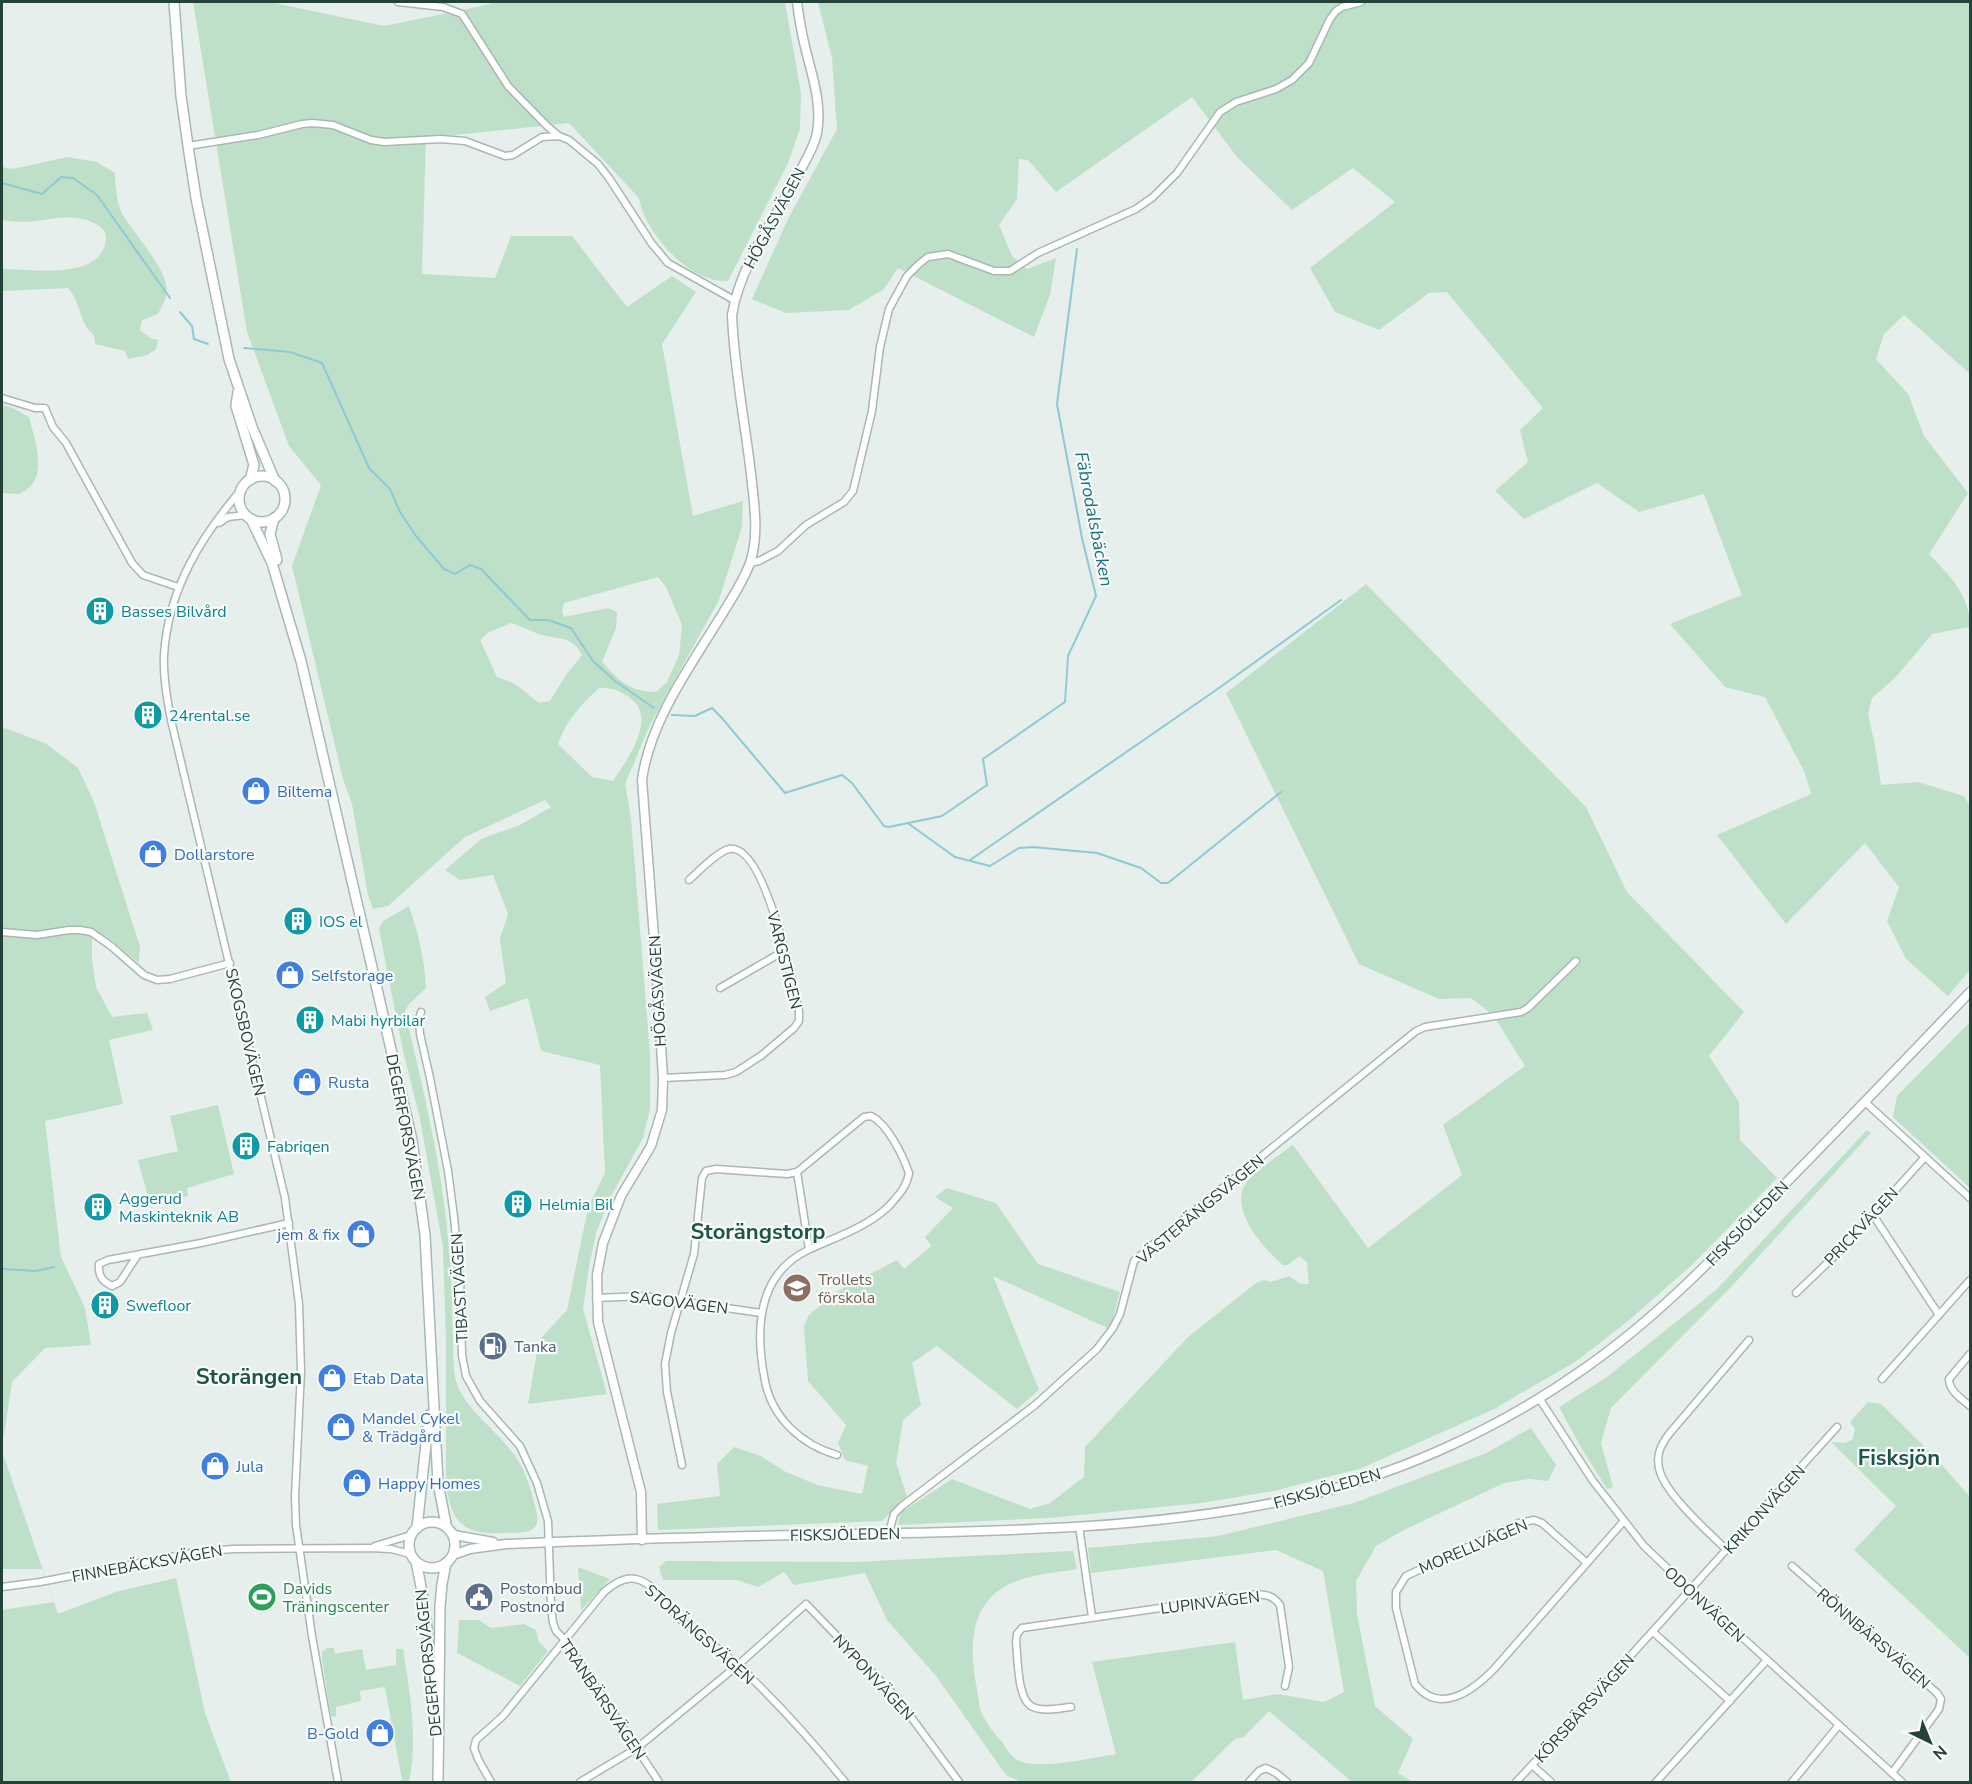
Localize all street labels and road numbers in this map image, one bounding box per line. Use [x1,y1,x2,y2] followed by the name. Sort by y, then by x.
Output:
[739,164,811,273] street label: HÖGÅSVÄGEN
[761,908,807,1012] street label: VARGSTIGEN
[644,935,672,1047] street label: HÖGÅSVÄGEN
[220,966,270,1098] street label: SKOGSBOVÄGEN
[380,1052,430,1202] street label: DEGERFORSVÄGEN
[1132,1150,1269,1270] street label: VÄSTERÄNGSVÄGEN
[1701,1176,1794,1271] street label: FISKSJÖLEDEN
[1820,1183,1904,1271] street label: PRICKVÄGEN
[446,1233,474,1343] street label: TIBASTVÄGEN
[628,1286,730,1320] street label: SAGOVÄGEN
[1719,1460,1811,1559] street label: KRIKONVÄGEN
[1271,1463,1383,1515] street label: FISKSJÖLEDEN
[1416,1514,1531,1580] street label: MORELLVÄGEN
[790,1523,900,1547] street label: FISKSJÖLEDEN
[70,1540,224,1588] street label: FINNEBÄCKSVÄGEN
[1659,1562,1749,1648] street label: ODONVÄGEN
[640,1580,759,1690] street label: STORÄNGSVÄGEN
[1812,1583,1935,1694] street label: RÖNNBÄRSVÄGEN
[1159,1586,1261,1620] street label: LUPINVÄGEN
[410,1588,448,1738] street label: DEGERFORSVÄGEN
[828,1630,919,1725] street label: NYPONVÄGEN
[554,1635,651,1764] street label: TRANBÄRSVÄGEN
[1530,1649,1640,1768] street label: KÖRSBÄRSVÄGEN

